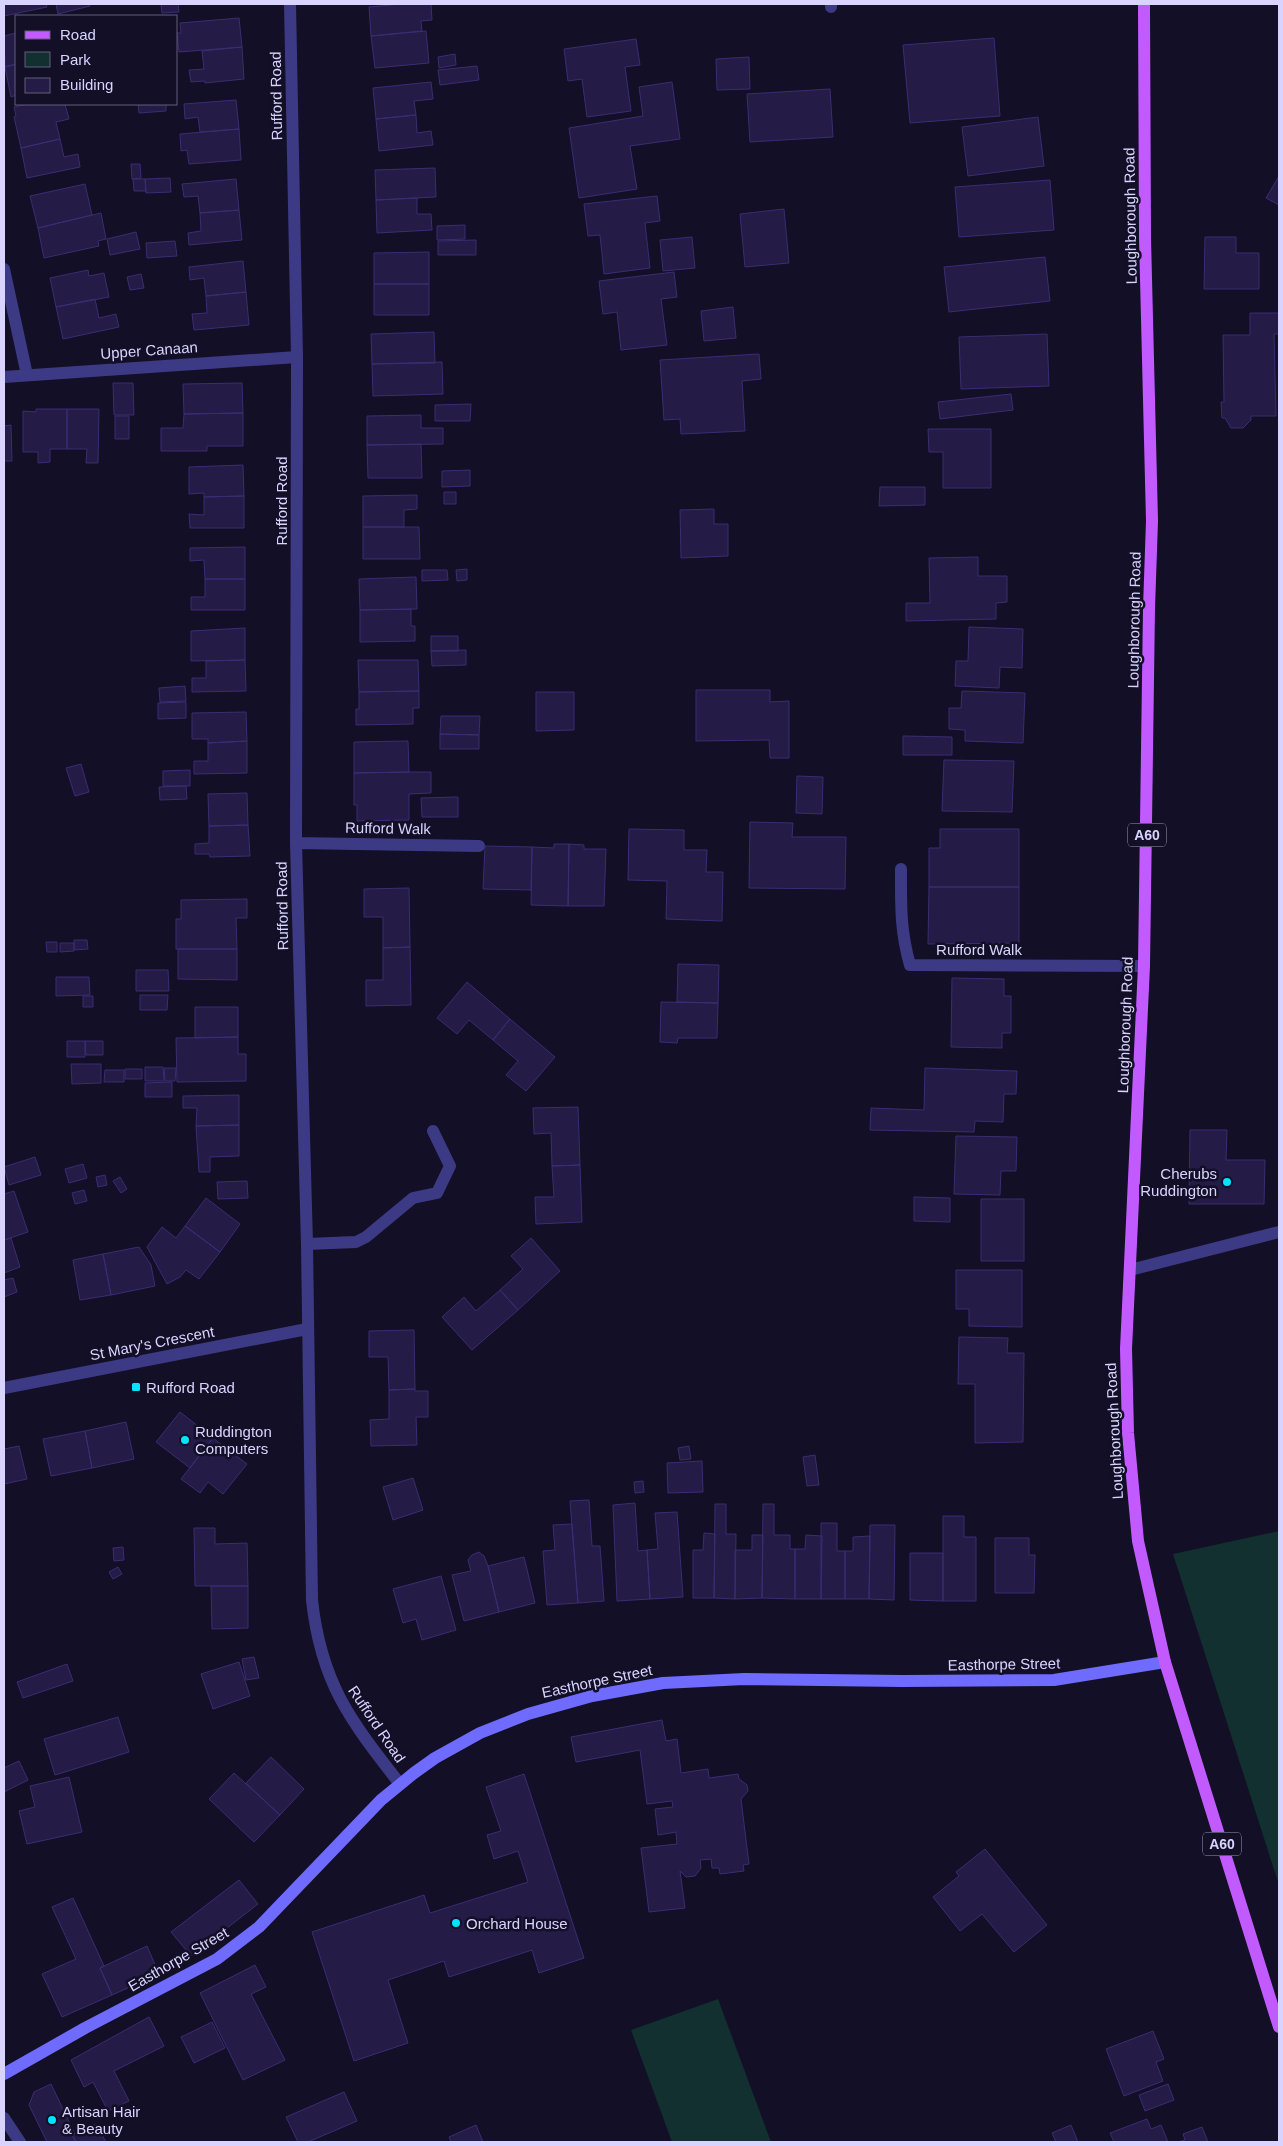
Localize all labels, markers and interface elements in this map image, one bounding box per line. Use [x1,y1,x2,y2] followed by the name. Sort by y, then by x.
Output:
[15,15,178,105] legend
[60,26,96,43] text: Road
[60,51,91,68] text: Park
[267,51,285,141] street label: Rufford Road
[60,76,113,93] text: Building
[1120,147,1140,285] street label: Loughborough Road
[100,338,198,362] street label: Upper Canaan
[273,457,290,545] street label: Rufford Road
[1124,551,1144,689] street label: Loughborough Road
[345,819,432,837] street label: Rufford Walk
[1128,824,1166,846] road number: A60
[273,861,291,951] street label: Rufford Road
[936,941,1022,958] street label: Rufford Walk
[1114,956,1136,1094] street label: Loughborough Road
[1140,1165,1217,1199] place label: Cherubs Ruddington
[1221,1176,1233,1188] marker: Cherubs Ruddington
[88,1322,216,1363] street label: St Mary's Crescent
[1102,1362,1126,1500] street label: Loughborough Road
[146,1379,235,1396] place label: Rufford Road
[130,1381,142,1393] marker: Rufford Road
[195,1423,272,1457] place label: Ruddington Computers
[179,1434,191,1446] marker: Ruddington Computers
[948,1655,1061,1673] street label: Easthorpe Street
[540,1661,655,1701] street label: Easthorpe Street
[345,1682,409,1766] street label: Rufford Road
[1203,1832,1241,1856] road number: A60
[466,1915,568,1932] place label: Orchard House
[450,1917,462,1929] marker: Orchard House
[125,1923,232,1995] street label: Easthorpe Street
[62,2103,140,2137] place label: Artisan Hair & Beauty
[46,2114,58,2126] marker: Artisan Hair & Beauty

